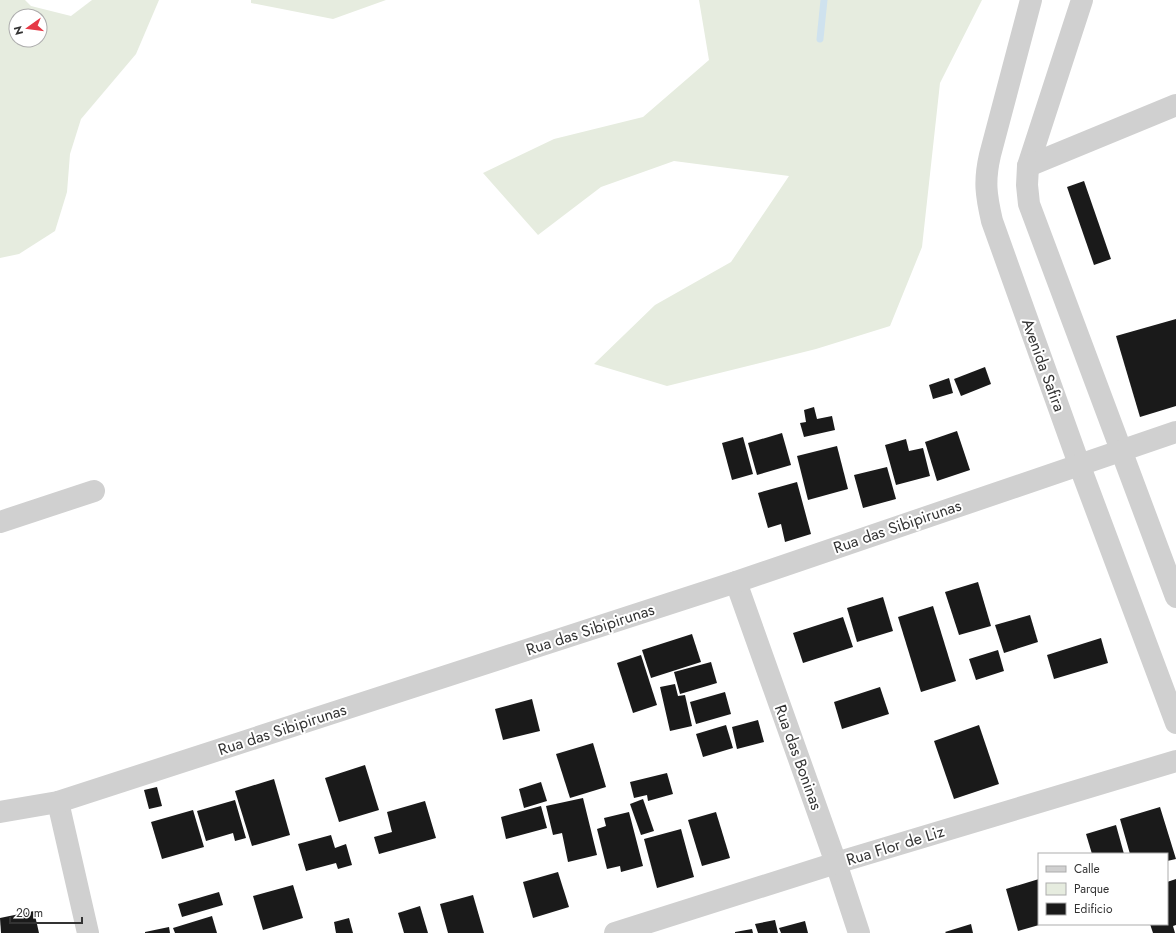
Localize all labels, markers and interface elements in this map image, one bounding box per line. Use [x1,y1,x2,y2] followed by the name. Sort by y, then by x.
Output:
[8,8,48,48] north arrow
[9,24,27,37] text: N
[1016,315,1071,415] street label: Avenida Safira
[830,494,964,559] street label: Rua das Sibipirunas
[523,598,657,661] street label: Rua das Sibipirunas
[215,698,349,761] street label: Rua das Sibipirunas
[769,701,828,813] street label: Rua das Boninas
[843,819,948,871] street label: Rua Flor de Liz
[1038,853,1168,925] legend
[1074,860,1100,878] text: Calle
[1074,880,1109,898] text: Parque
[10,899,82,925] scale bar
[1074,900,1113,918] text: Edificio
[16,904,43,922] text: 20 m

